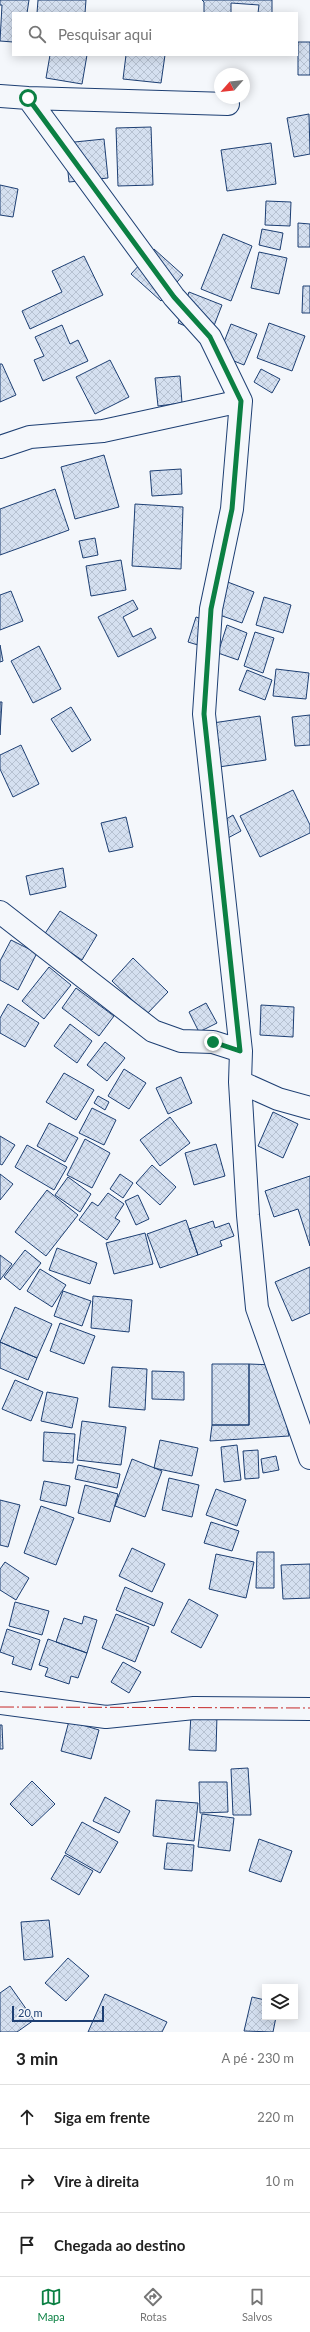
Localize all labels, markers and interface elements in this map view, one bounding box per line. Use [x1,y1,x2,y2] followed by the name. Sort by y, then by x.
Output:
[12,12,298,56] search box
[26,23,48,45] icon: search
[58,25,152,43] text: Pesquisar aqui
[214,68,250,104] north arrow
[19,89,37,107] route start
[204,1033,222,1051] route end
[262,1984,298,2020] map controls
[262,1984,298,2020] button: layers
[12,2004,104,2023] scale bar
[18,2006,43,2019] text: 20 m
[16,2048,58,2069] text: 3 min
[221,2050,294,2066] text: A pé · 230 m
[16,2106,38,2128] icon: ahead
[54,2108,150,2126] text: Siga em frente
[257,2109,294,2125] text: 220 m
[16,2170,38,2192] icon: right
[54,2172,139,2190] text: Vire à direita
[265,2173,294,2189] text: 10 m
[16,2234,38,2256] icon: arrive
[54,2236,185,2254] text: Chegada ao destino
[38,2286,65,2323] tab: Mapa
[140,2286,167,2323] tab: Rotas
[242,2286,272,2323] tab: Salvos

